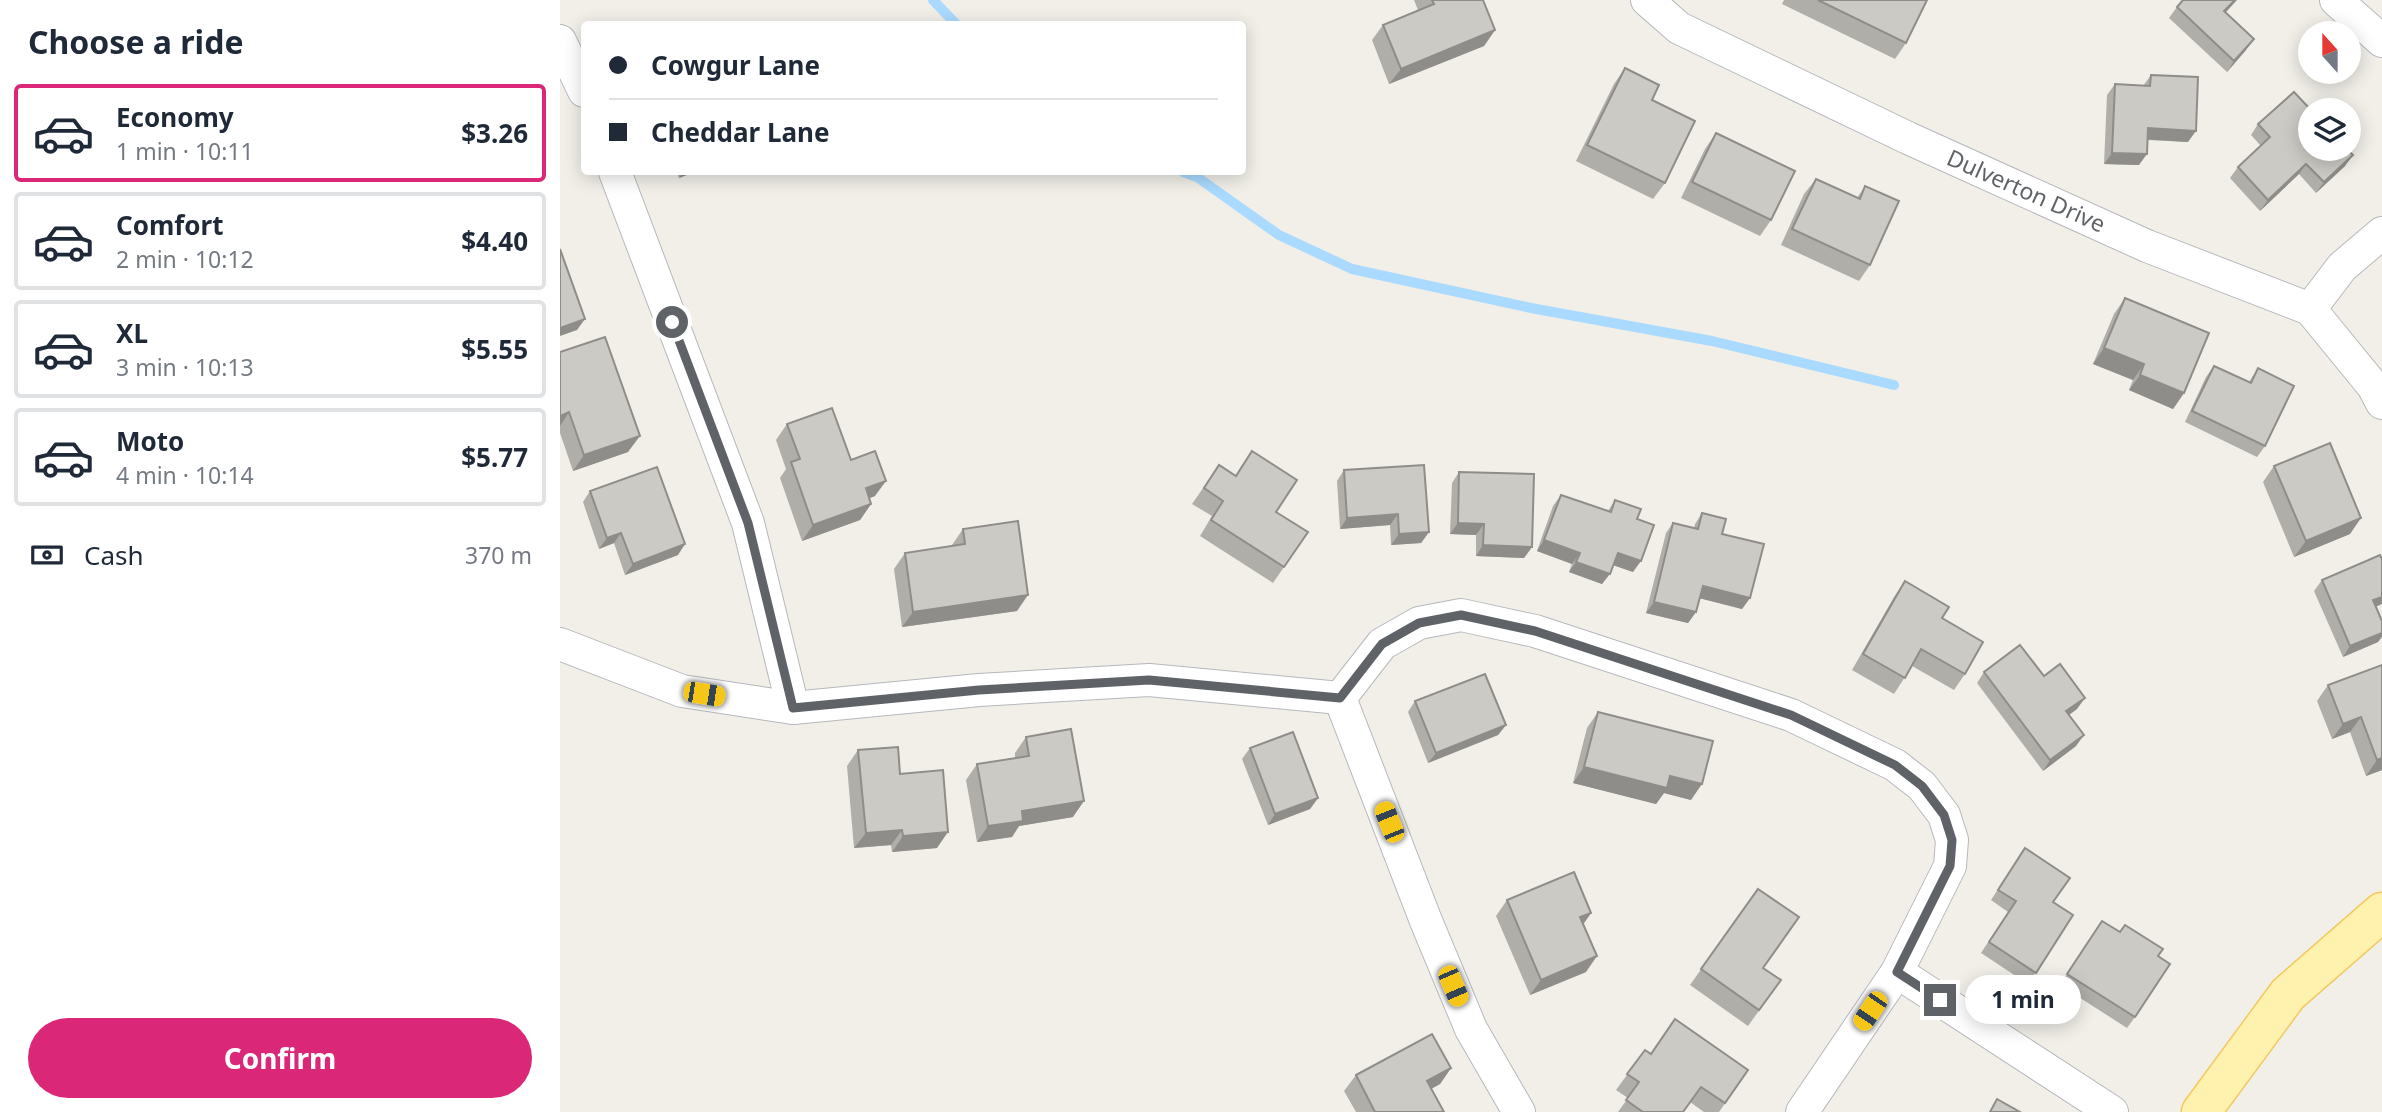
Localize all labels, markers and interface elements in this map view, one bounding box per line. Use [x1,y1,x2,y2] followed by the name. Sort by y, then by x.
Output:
[28,20,244,63] text: Choose a ride
[2298,21,2361,84] north arrow
[2298,21,2361,161] map controls
[651,47,820,83] text: Cowgur Lane
[2298,98,2361,161] button: layers
[116,99,234,135] text: Economy
[32,102,95,165] icon: car
[651,114,829,150] text: Cheddar Lane
[461,115,528,151] text: $3.26
[116,135,254,167] text: 1 min · 10:11
[1942,141,2111,239] street label: Dulverton Drive
[116,207,224,243] text: Comfort
[32,210,95,273] icon: car
[461,223,528,259] text: $4.40
[116,243,254,275] text: 2 min · 10:12
[656,306,688,338] route start
[116,315,148,351] text: XL
[32,318,95,381] icon: car
[461,331,528,367] text: $5.55
[116,351,254,383] text: 3 min · 10:13
[116,423,184,459] text: Moto
[32,426,95,489] icon: car
[461,439,528,475] text: $5.77
[116,459,254,491] text: 4 min · 10:14
[28,536,66,574] icon: cash
[84,537,144,573] text: Cash
[465,539,532,571] text: 370 m
[682,680,727,708] car
[1372,799,1407,845] car
[1436,963,1471,1009] car
[1964,976,2080,1024] callout: 1 min
[1991,983,2055,1015] text: 1 min
[1924,984,1956,1016] route end
[1850,988,1891,1034] car
[28,1018,532,1098] button: Confirm

